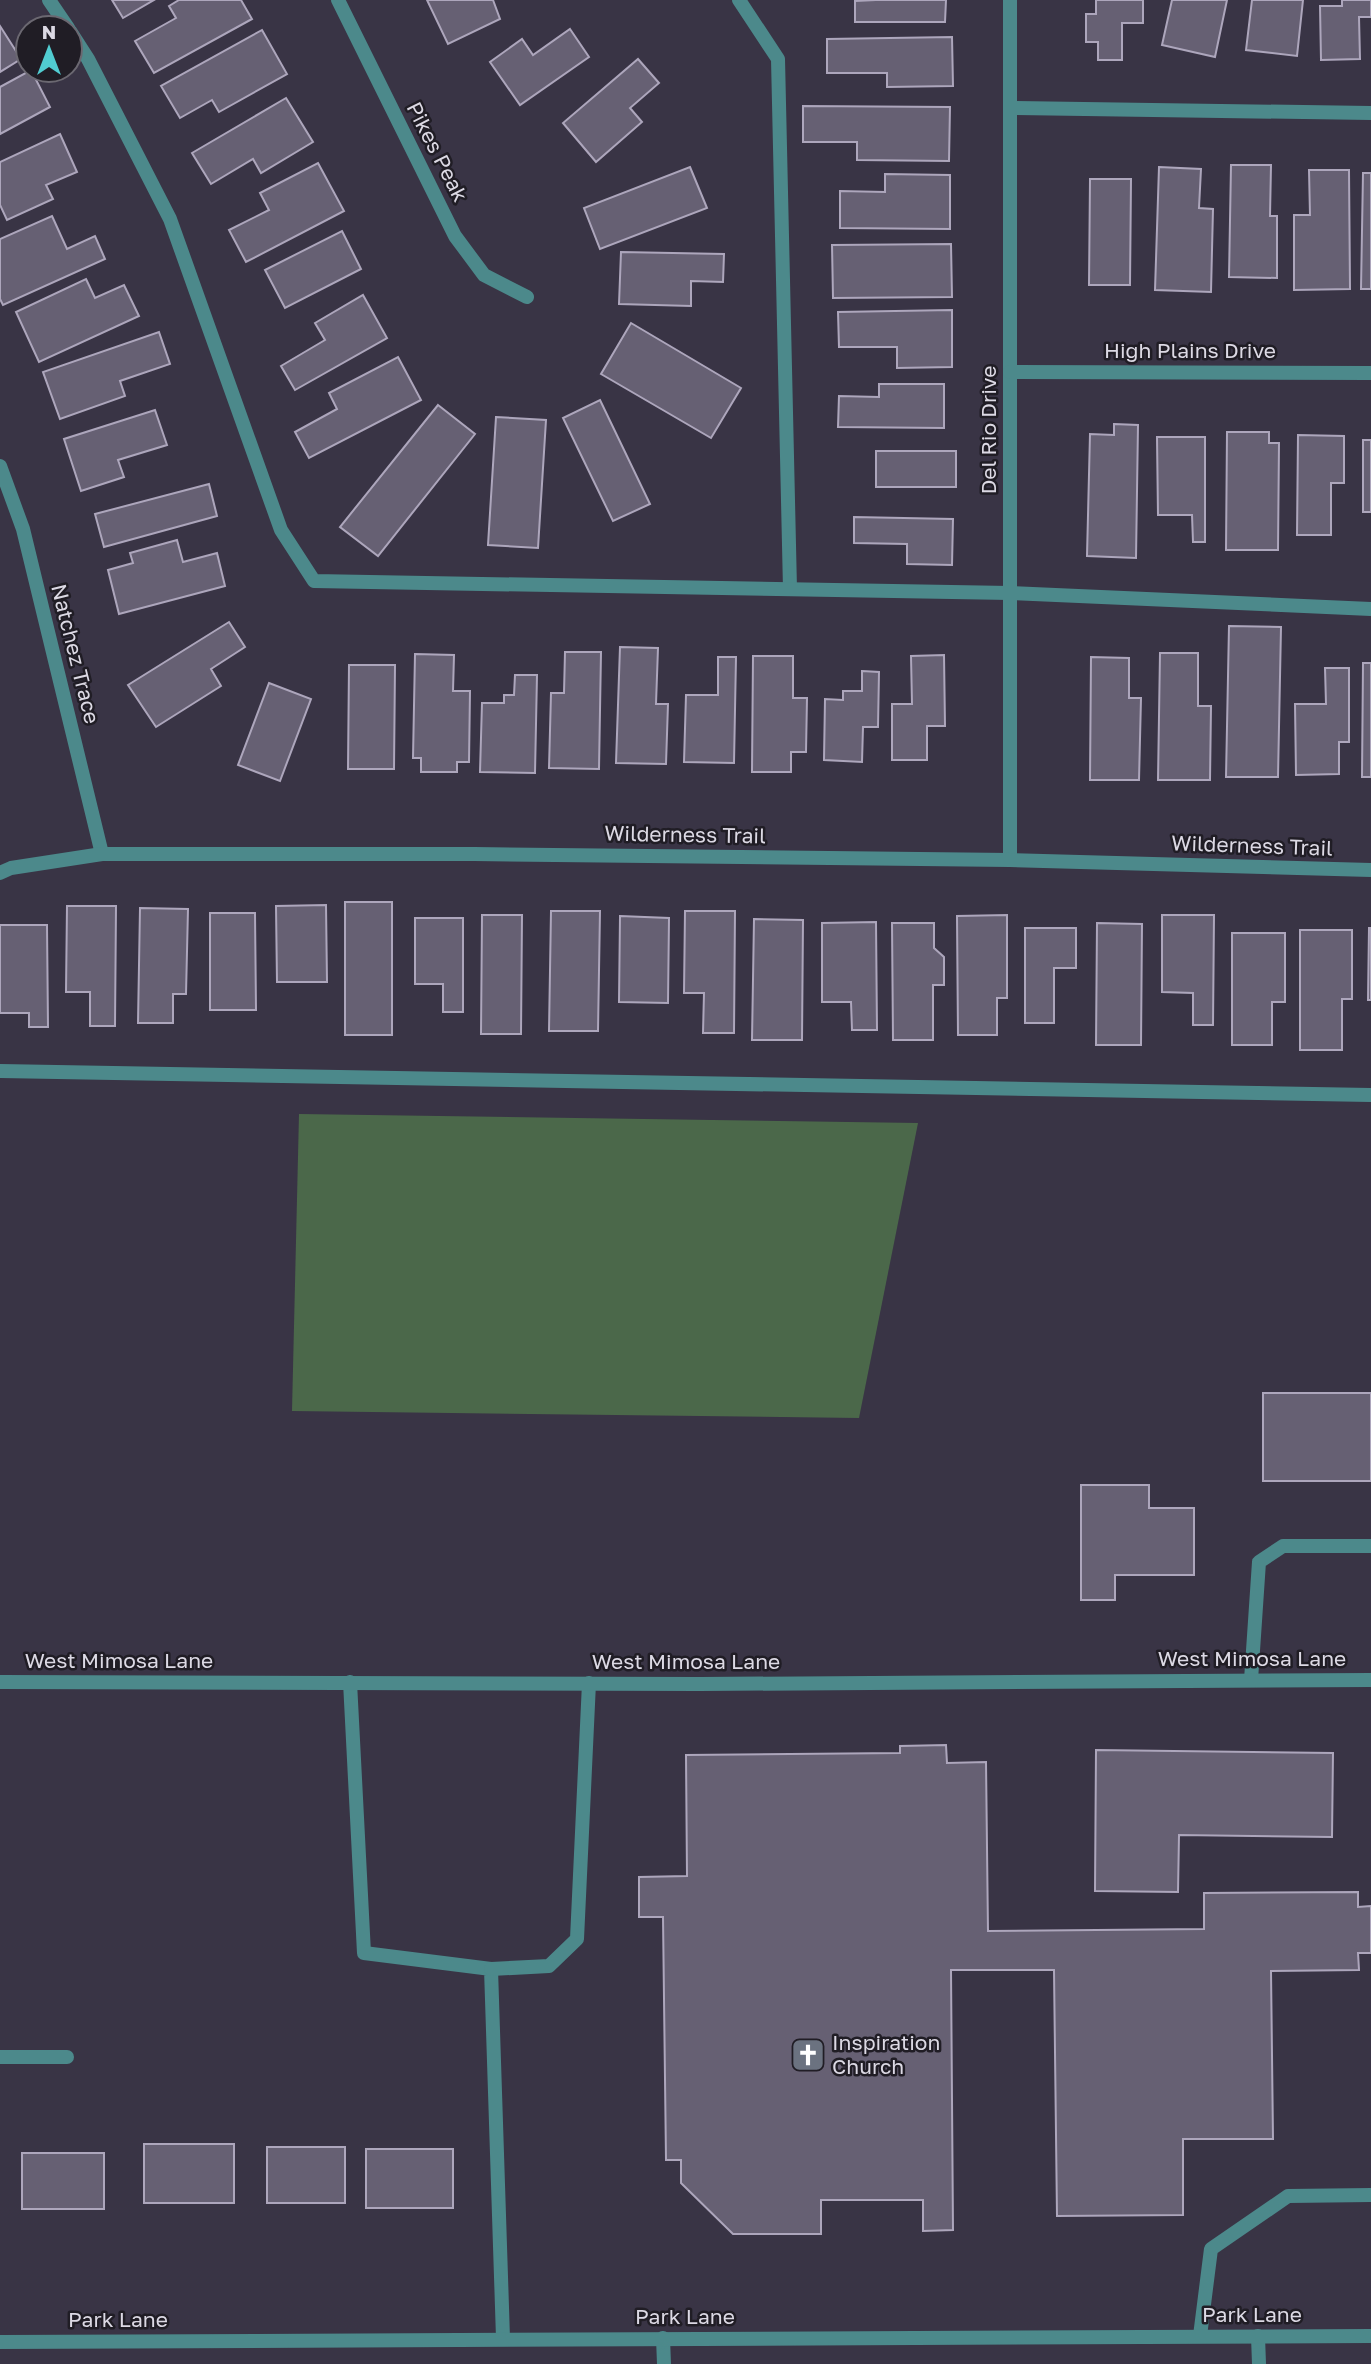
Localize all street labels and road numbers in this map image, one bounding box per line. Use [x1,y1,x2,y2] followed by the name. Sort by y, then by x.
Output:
[402,97,474,206] street label: Pikes Peak
[1104,337,1276,363] street label: High Plains Drive
[975,366,1001,494] street label: Del Rio Drive
[46,581,106,726] street label: Natchez Trace
[604,820,766,848] street label: Wilderness Trail
[1171,829,1333,861] street label: Wilderness Trail
[1158,1645,1346,1671] street label: West Mimosa Lane
[25,1647,213,1673] street label: West Mimosa Lane
[592,1648,780,1674] street label: West Mimosa Lane
[1202,2301,1302,2327] street label: Park Lane
[635,2303,735,2329] street label: Park Lane
[68,2306,168,2332] street label: Park Lane

